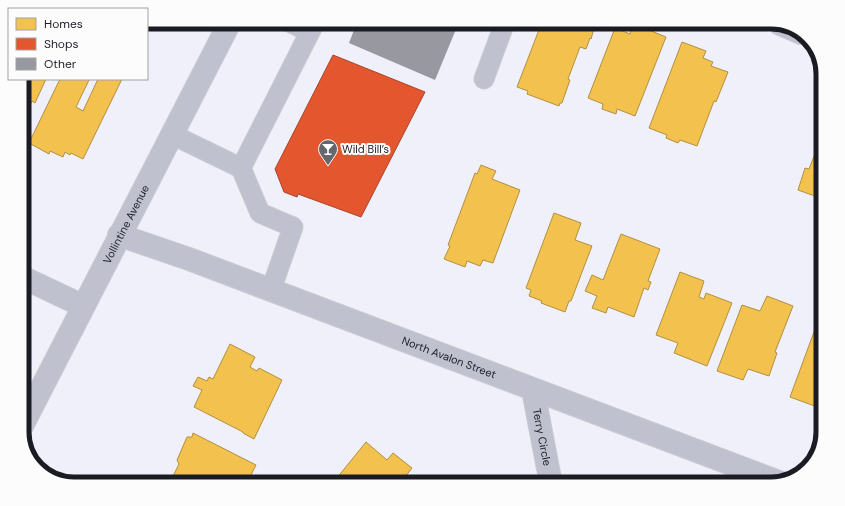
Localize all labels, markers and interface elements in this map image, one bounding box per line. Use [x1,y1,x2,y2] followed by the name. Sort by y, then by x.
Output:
[8,8,148,80] legend
[44,16,83,32] text: Homes
[44,36,79,52] text: Shops
[44,56,77,72] text: Other
[317,138,339,166] bar icon: Wild Bill’s
[342,142,389,156] place label: Wild Bill’s
[100,182,152,266] street label: Vollintine Avenue
[400,333,498,381] street label: North Avalon Street
[530,407,554,467] street label: Terry Circle

